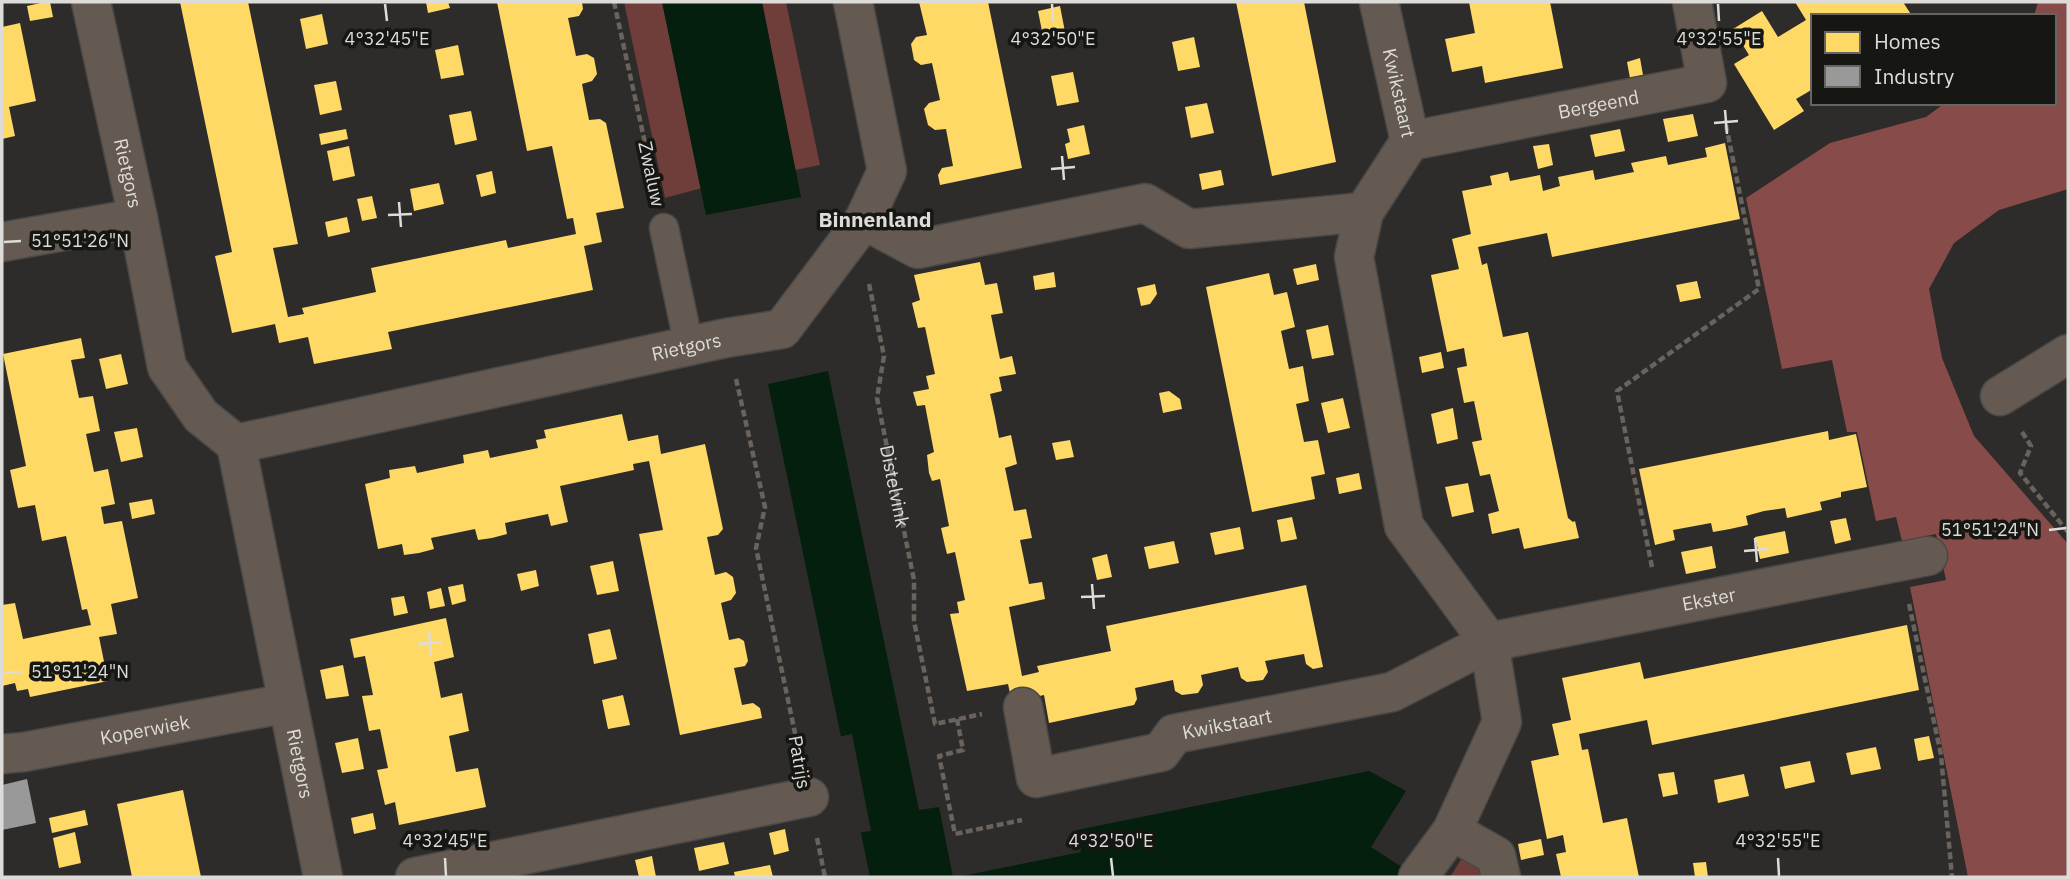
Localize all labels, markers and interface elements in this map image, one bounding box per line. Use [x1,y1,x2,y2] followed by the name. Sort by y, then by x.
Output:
[1811,14,2056,105] legend
[345,27,429,50] text: 4°32'45"E
[1011,27,1095,50] text: 4°32'50"E
[1677,27,1761,50] text: 4°32'55"E
[1874,27,1941,55] text: Homes
[1378,46,1421,140] street label: Kwikstaart
[1874,62,1955,90] text: Industry
[1556,85,1641,124] street label: Bergeend
[109,136,147,210] street label: Rietgors
[633,139,671,209] street label: Zwaluw
[819,205,931,233] district label: Binnenland
[31,229,129,252] text: 51°51'26"N
[649,327,723,366] street label: Rietgors
[875,443,915,529] street label: Distelvink
[1941,518,2039,541] text: 51°51'24"N
[1680,582,1737,616] street label: Ekster
[31,660,129,683] text: 51°51'24"N
[1180,703,1274,744] street label: Kwikstaart
[98,710,192,750] street label: Koperwiek
[281,727,319,801] street label: Rietgors
[784,733,816,791] street label: Patrijs
[403,829,487,852] text: 4°32'45"E
[1069,829,1153,852] text: 4°32'50"E
[1736,829,1820,852] text: 4°32'55"E

